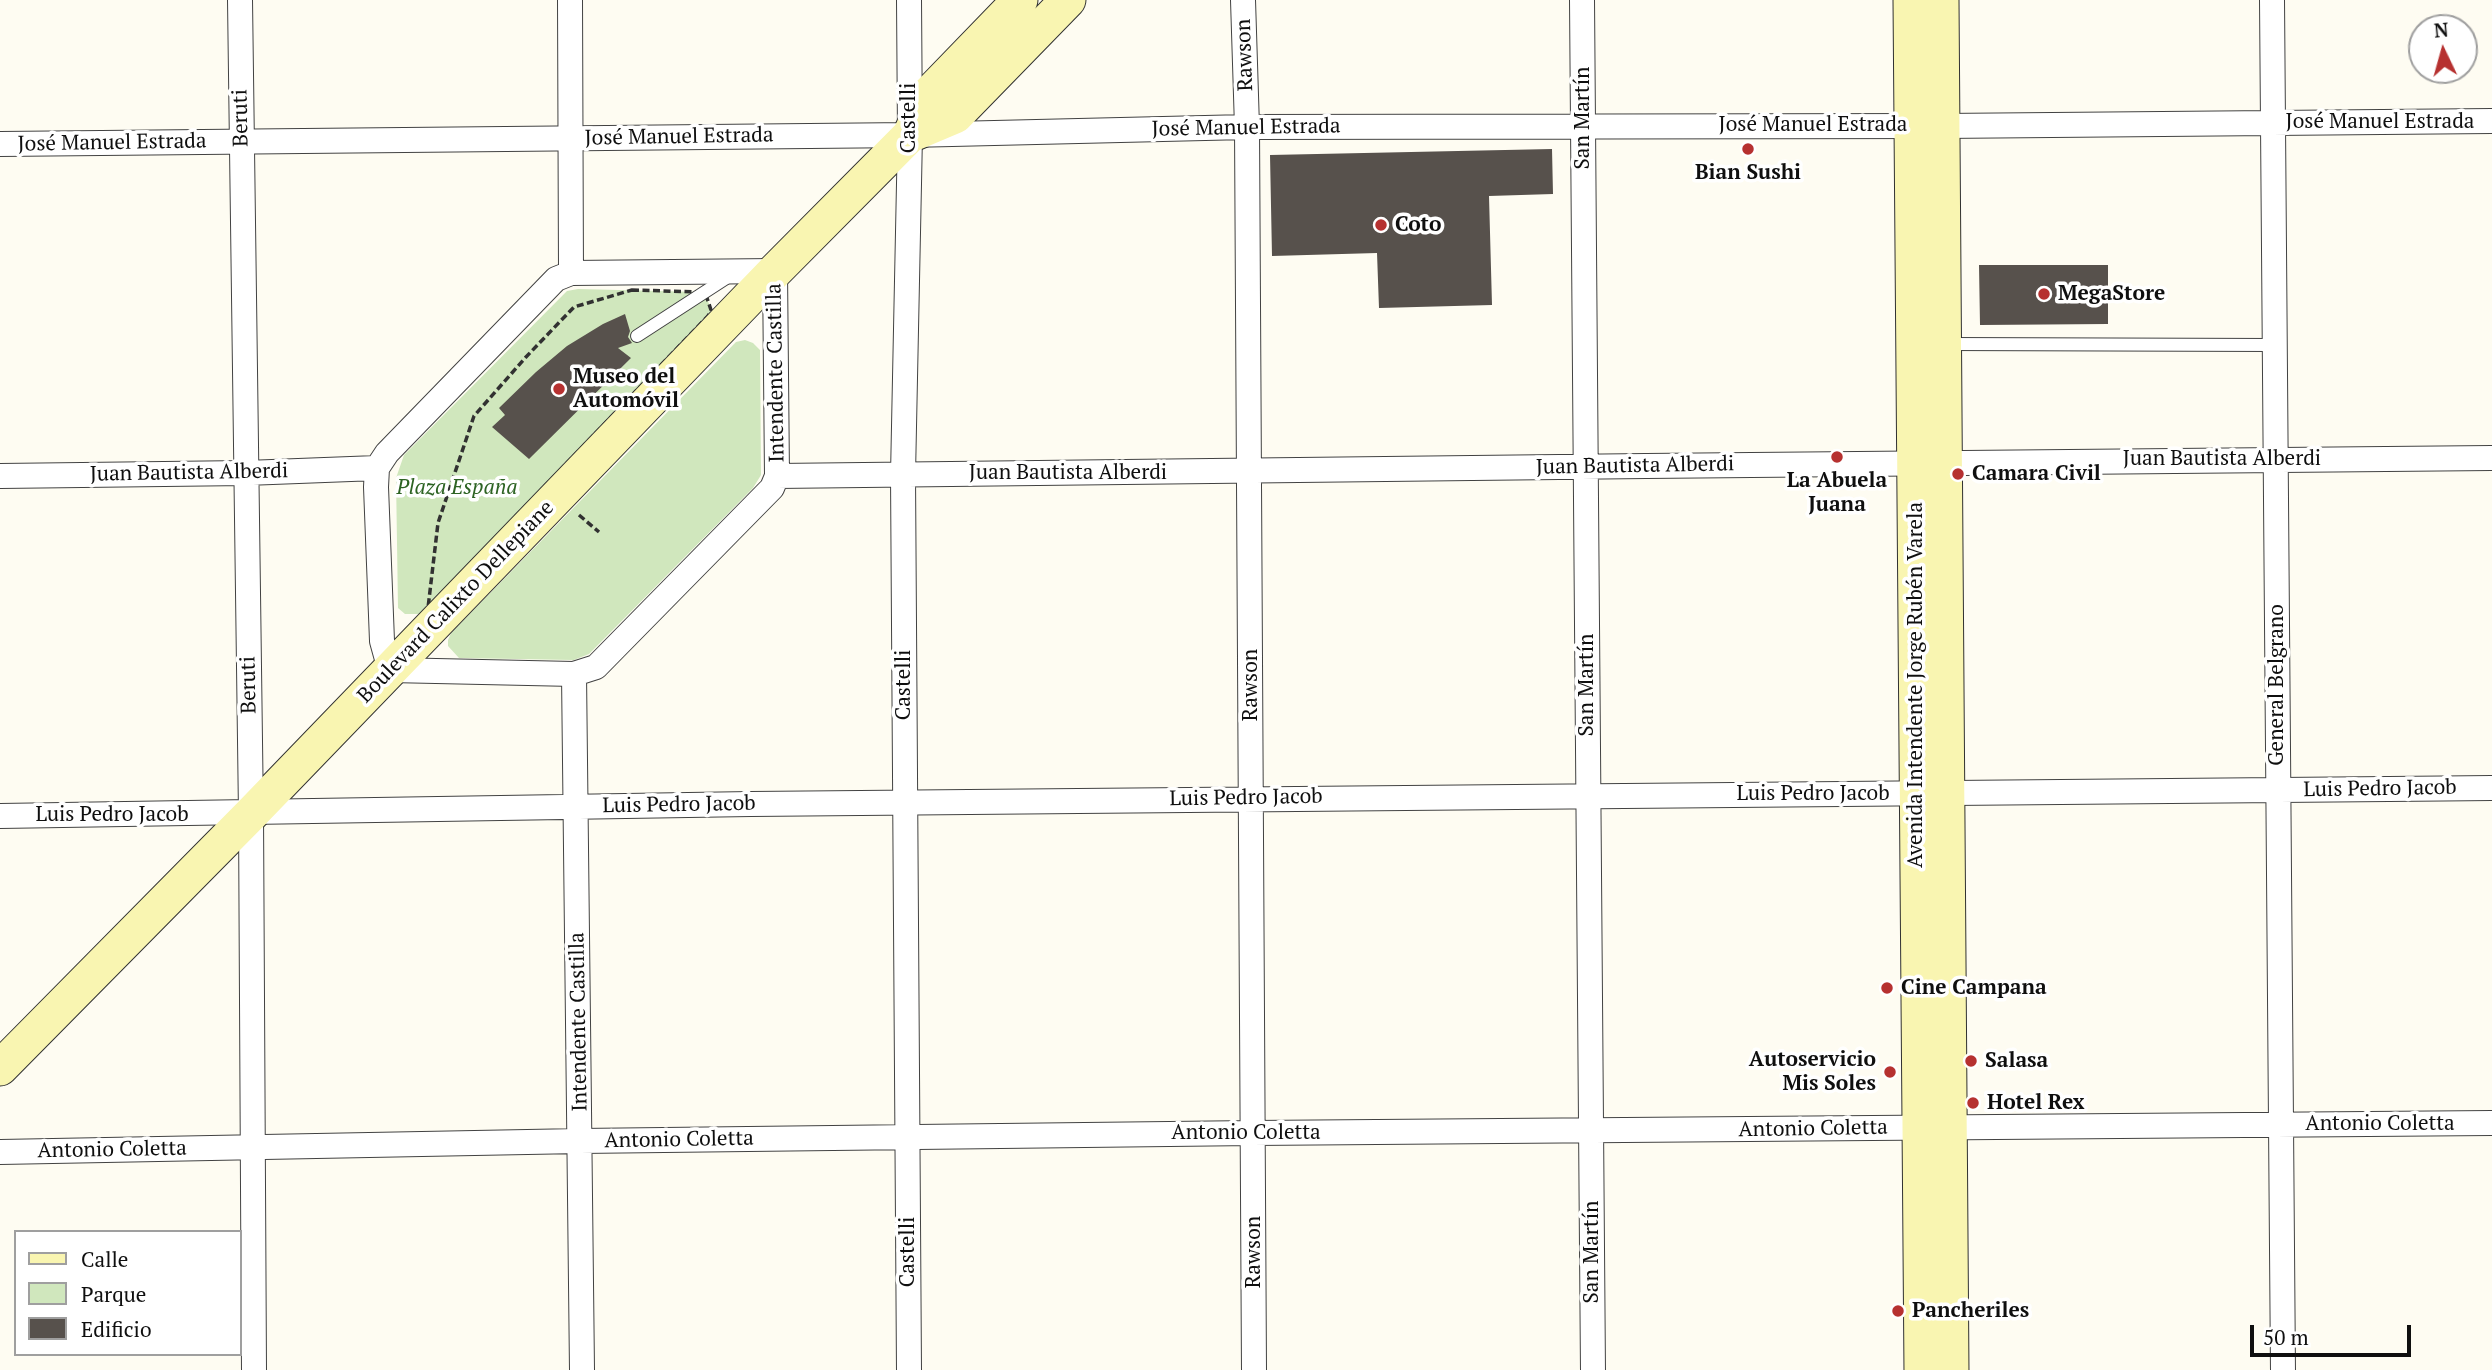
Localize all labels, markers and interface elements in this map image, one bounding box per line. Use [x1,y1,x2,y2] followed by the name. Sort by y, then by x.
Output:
[2408,14,2478,84] north arrow
[2433,16,2450,43] text: N
[1231,18,1259,92] street label: Rawson
[1570,67,1596,169] street label: San Martín
[896,83,922,153] street label: Castelli
[228,89,254,147] street label: Beruti
[2286,109,2474,135] street label: José Manuel Estrada
[1719,112,1907,138] street label: José Manuel Estrada
[1151,114,1341,142] street label: José Manuel Estrada
[584,123,774,151] street label: José Manuel Estrada
[17,129,207,157] street label: José Manuel Estrada
[1740,141,1756,157] marker: Bian Sushi
[1695,160,1801,186] place label: Bian Sushi
[1395,212,1441,238] place label: Coto
[1373,217,1389,233] marker: Coto
[2058,281,2165,307] place label: MegaStore
[762,283,790,463] street label: Intendente Castilla
[2036,286,2052,302] marker: MegaStore
[573,364,679,414] place label: Museo del Automóvil
[551,381,567,397] marker: Museo del Automóvil
[2123,446,2321,472] street label: Juan Bautista Alberdi
[1829,449,1845,465] marker: La Abuela Juana
[1536,452,1734,480] street label: Juan Bautista Alberdi
[90,459,288,487] street label: Juan Bautista Alberdi
[969,460,1167,486] street label: Juan Bautista Alberdi
[1972,461,2101,487] place label: Camara Civil
[1950,466,1966,482] marker: Camara Civil
[1787,468,1887,518] place label: La Abuela Juana
[396,475,518,501] park label: Plaza España
[353,495,559,709] street label: Boulevard Calixto Dellepiane
[1903,502,1929,868] street label: Avenida Intendente Jorge Rubén Varela
[2264,604,2290,766] street label: General Belgrano
[1574,634,1600,736] street label: San Martín
[1238,649,1264,721] street label: Rawson
[891,650,917,720] street label: Castelli
[236,656,262,714] street label: Beruti
[2303,775,2457,803] street label: Luis Pedro Jacob
[1736,781,1890,807] street label: Luis Pedro Jacob
[1169,784,1323,812] street label: Luis Pedro Jacob
[602,791,756,819] street label: Luis Pedro Jacob
[35,802,189,828] street label: Luis Pedro Jacob
[565,932,593,1112] street label: Intendente Castilla
[1901,975,2047,1001] place label: Cine Campana
[1879,980,1895,996] marker: Cine Campana
[1749,1047,1876,1097] place label: Autoservicio Mis Soles
[1985,1048,2048,1074] place label: Salasa
[1963,1053,1979,1069] marker: Salasa
[1882,1064,1898,1080] marker: Autoservicio Mis Soles
[1987,1090,2085,1116] place label: Hotel Rex
[1965,1095,1981,1111] marker: Hotel Rex
[2305,1111,2455,1137] street label: Antonio Coletta
[1738,1115,1888,1143] street label: Antonio Coletta
[1171,1120,1321,1146] street label: Antonio Coletta
[604,1126,754,1154] street label: Antonio Coletta
[37,1136,187,1164] street label: Antonio Coletta
[1579,1201,1605,1303] street label: San Martín
[1241,1216,1267,1288] street label: Rawson
[895,1217,921,1287] street label: Castelli
[14,1230,242,1356] legend
[81,1245,128,1273] text: Calle
[81,1280,146,1308] text: Parque
[1912,1298,2029,1324] place label: Pancheriles
[1890,1303,1906,1319] marker: Pancheriles
[2254,1310,2415,1354] scale bar
[81,1315,152,1343] text: Edificio
[2263,1323,2309,1351] text: 50 m

